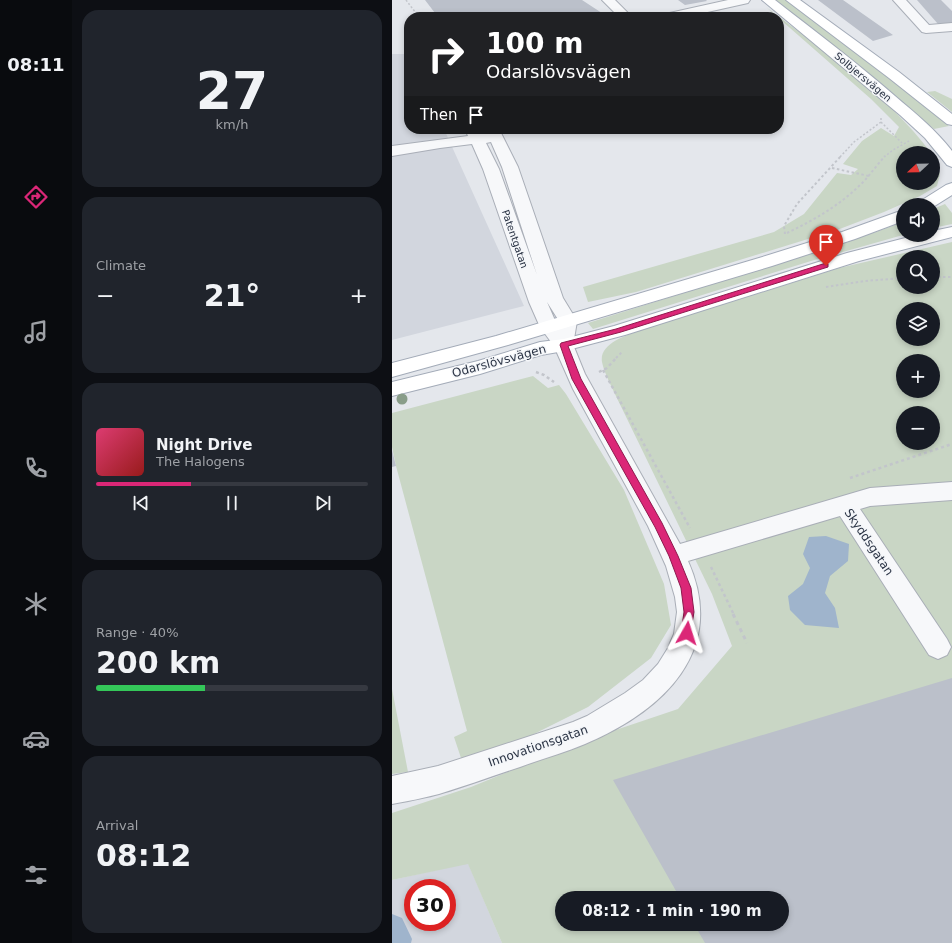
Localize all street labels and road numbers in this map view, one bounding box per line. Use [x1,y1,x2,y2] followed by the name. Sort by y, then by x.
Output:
[832,50,894,104] street label: Solbjersvägen
[500,208,530,270] street label: Patentgatan
[450,342,548,380] street label: Odarslövsvägen
[842,506,896,578] street label: Skyddsgatan
[486,722,590,770] street label: Innovationsgatan

